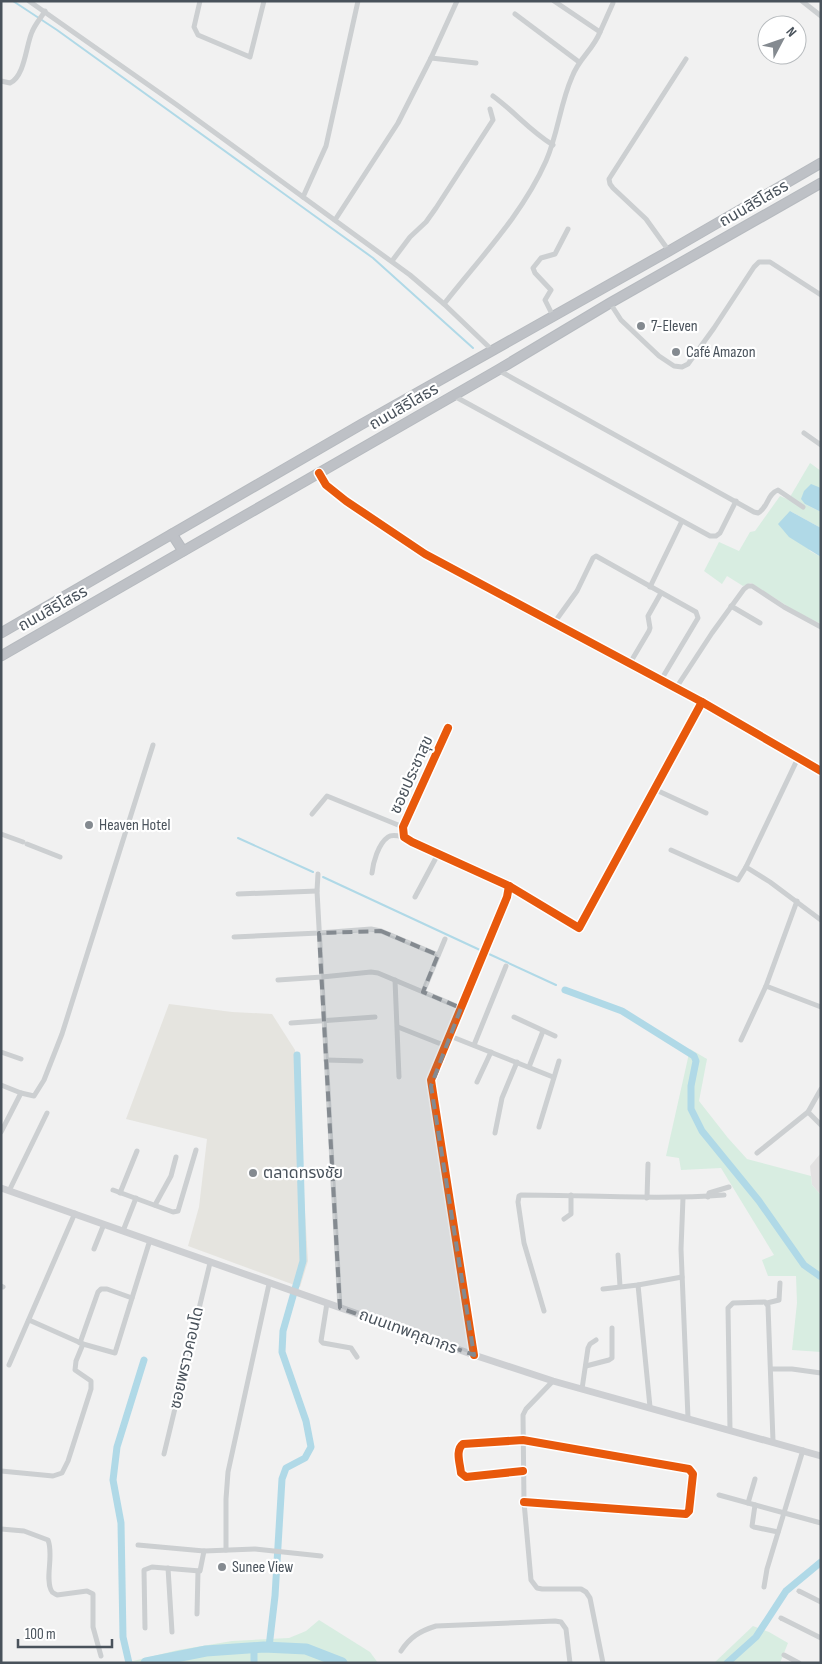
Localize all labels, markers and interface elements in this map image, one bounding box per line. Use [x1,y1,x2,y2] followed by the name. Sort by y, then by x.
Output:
[757,15,807,65] north arrow
[783,23,800,40] text: N
[716,177,792,231] street label: ถนนสิริโสธร
[651,317,698,336] place label: 7-Eleven
[635,320,647,332] marker: 7-Eleven
[686,343,756,362] place label: Café Amazon
[670,346,682,358] marker: Café Amazon
[366,380,442,434] street label: ถนนสิริโสธร
[15,582,91,636] street label: ถนนสิริโสธร
[386,733,438,817] street label: ซอยประชาสุข
[99,816,170,835] place label: Heaven Hotel
[83,819,95,831] marker: Heaven Hotel
[263,1164,343,1183] place label: ตลาดทรงชัย
[247,1167,259,1179] marker: ตลาดทรงชัย
[166,1305,208,1411] street label: ซอยพราวคอนโด
[356,1305,460,1359] street label: ถนนเทพคุณากร
[232,1558,293,1577] place label: Sunee View
[216,1561,228,1573] marker: Sunee View
[18,1616,111,1648] scale bar
[25,1625,56,1644] text: 100 m

